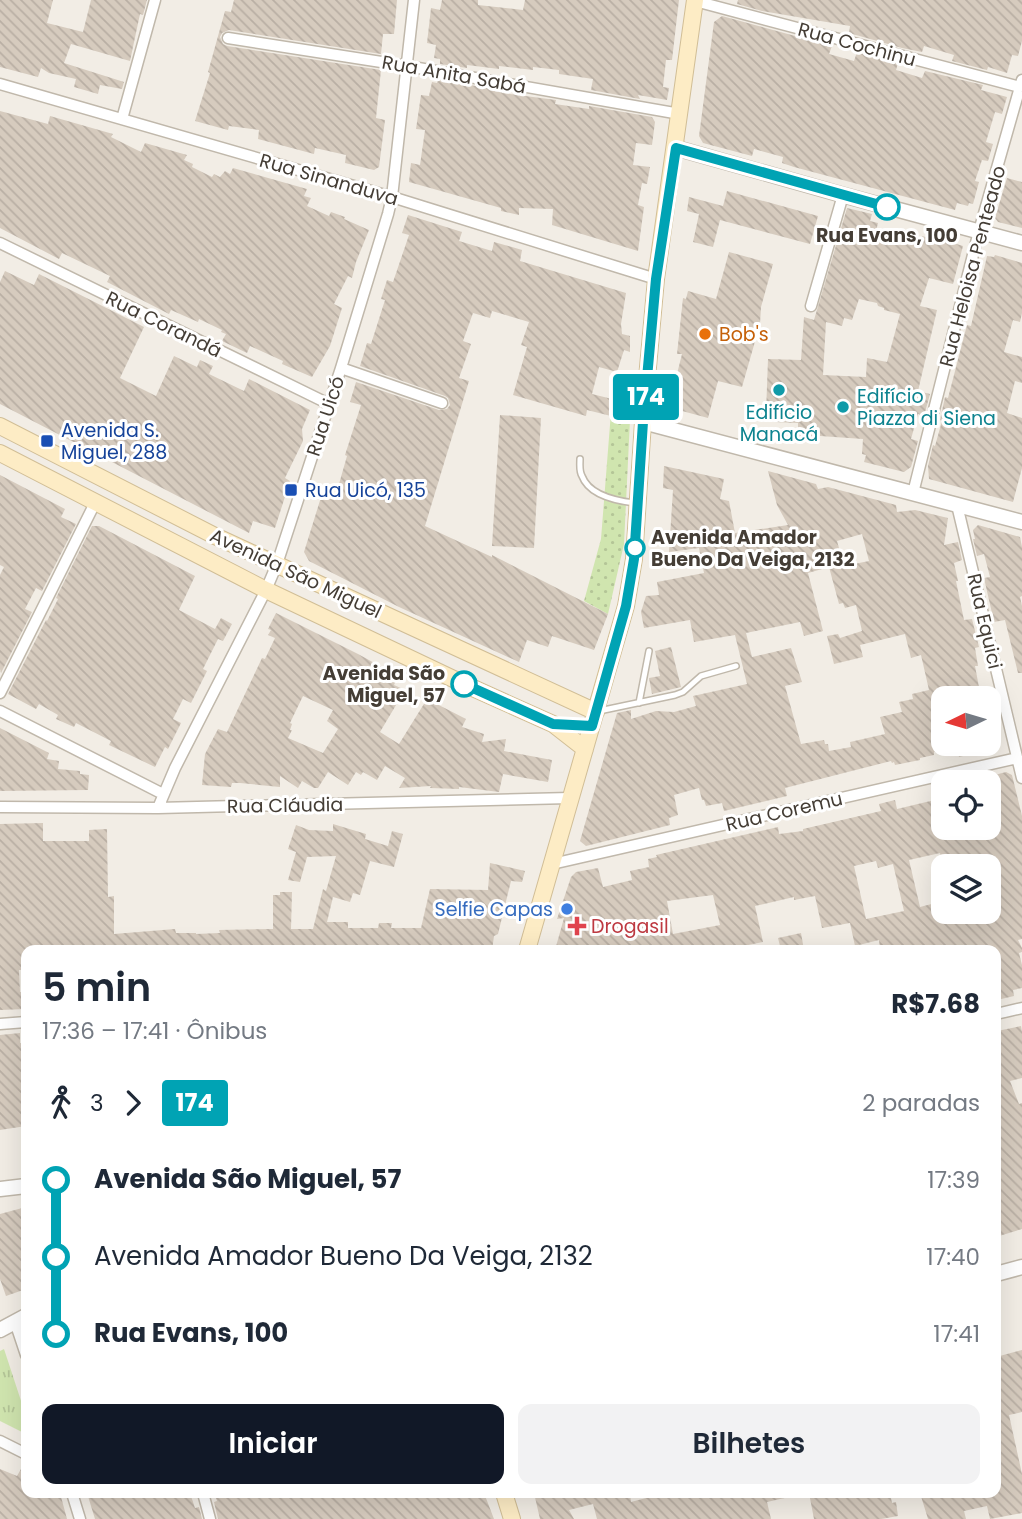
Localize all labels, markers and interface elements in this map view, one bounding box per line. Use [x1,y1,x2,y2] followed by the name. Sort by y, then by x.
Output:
[795,16,919,73] street label: Rua Cochinu
[380,49,528,100] street label: Rua Anita Sabá
[256,147,401,212] street label: Rua Sinanduva
[933,162,1012,370] street label: Rua Heloisa Penteado
[874,194,900,220] marker: Rua Evans, 100
[816,222,958,249] place label: Rua Evans, 100
[101,285,226,364] street label: Rua Corandá
[719,321,769,348] place label: Bob's
[697,326,713,342] marker: Bob's
[300,373,351,460] street label: Rua Uicó
[606,374,686,420] line badge: 174
[627,380,665,413] text: 174
[771,382,787,398] marker: Edifício Manacá
[857,383,996,432] place label: Edifício Piazza di Siena
[740,399,818,448] place label: Edifício Manacá
[835,399,851,415] marker: Edifício Piazza di Siena
[61,417,167,466] place label: Avenida S. Miguel, 288
[39,433,55,449] marker: Avenida S. Miguel, 288
[305,477,426,504] place label: Rua Uicó, 135
[283,482,299,498] marker: Rua Uicó, 135
[206,522,386,625] street label: Avenida São Miguel
[651,524,855,573] place label: Avenida Amador Bueno Da Veiga, 2132
[625,538,645,558] marker: Avenida Amador Bueno Da Veiga, 2132
[960,571,1009,672] street label: Rua Equici
[322,660,445,709] place label: Avenida São Miguel, 57
[451,671,477,697] marker: Avenida São Miguel, 57
[931,686,1001,756] north arrow
[931,686,1001,924] map controls
[931,770,1001,840] button: locate
[723,785,845,838] street label: Rua Coremu
[227,791,343,820] street label: Rua Cláudia
[931,854,1001,924] button: layers
[434,896,553,923] place label: Selfie Capas
[559,901,575,917] marker: Selfie Capas
[591,913,669,940] place label: Drogasil
[569,918,585,934] marker: Drogasil
[42,961,151,1014] text: 5 min
[891,986,980,1022] text: R$7.68
[42,1015,267,1047] text: 17:36 – 17:41 · Ônibus
[42,1084,80,1122] icon: walk
[114,1084,152,1122] icon: forward
[176,1086,214,1119] text: 174
[90,1087,104,1119] text: 3
[862,1087,980,1119] text: 2 paradas
[94,1161,401,1197] text: Avenida São Miguel, 57
[927,1164,980,1196] text: 17:39
[94,1238,593,1274] text: Avenida Amador Bueno Da Veiga, 2132
[926,1241,980,1273] text: 17:40
[94,1315,288,1351] text: Rua Evans, 100
[933,1318,980,1350] text: 17:41
[42,1404,504,1484] button: Iniciar
[518,1404,980,1484] button: Bilhetes

